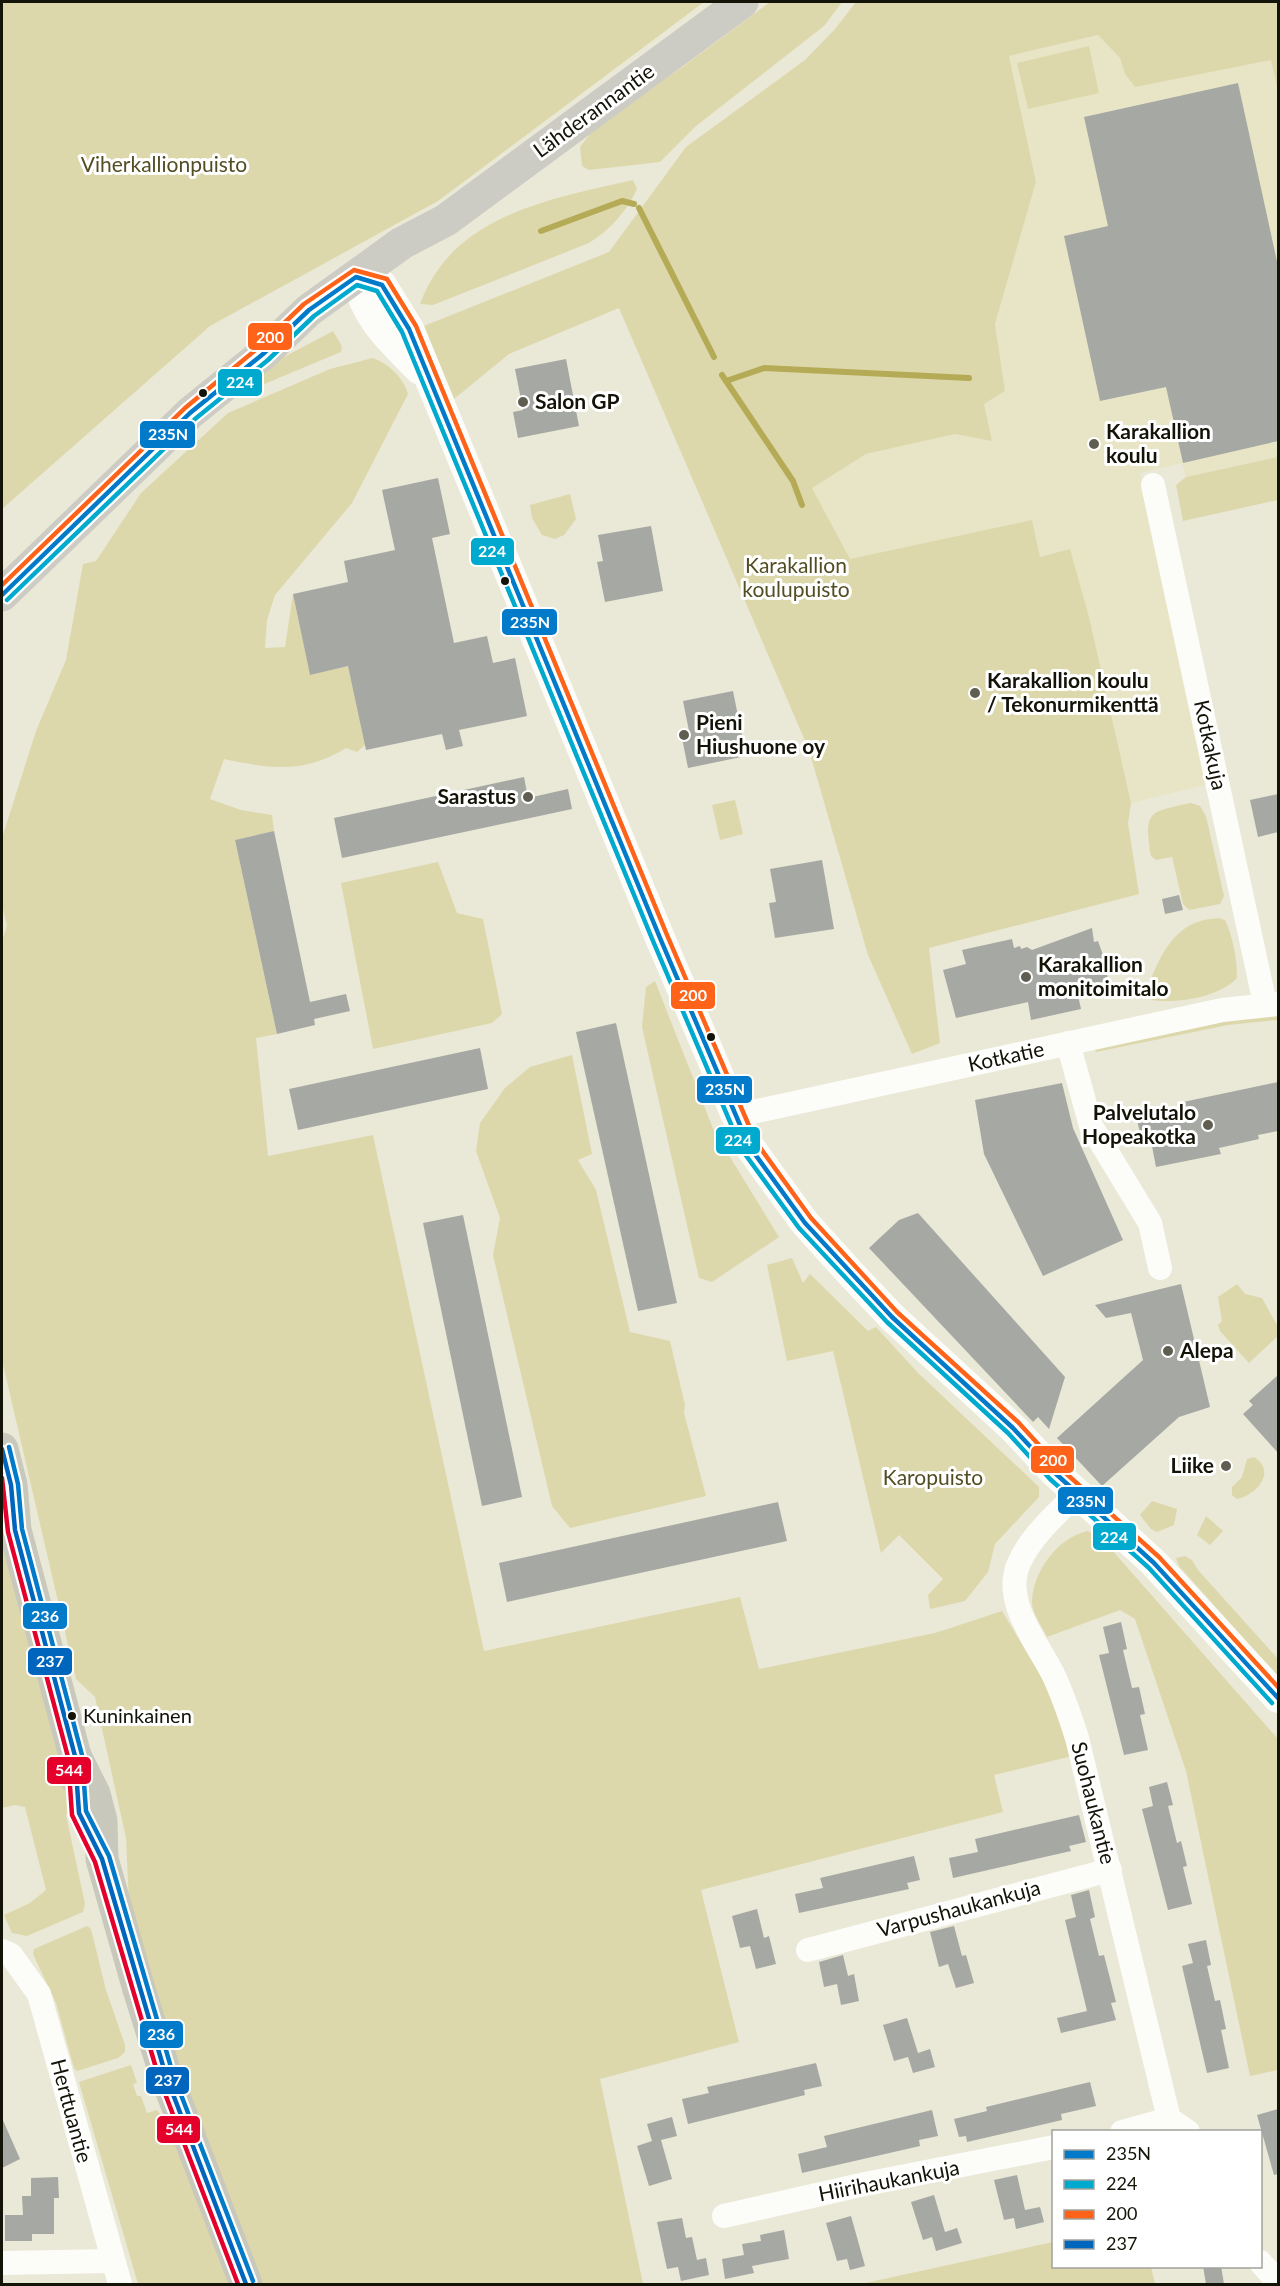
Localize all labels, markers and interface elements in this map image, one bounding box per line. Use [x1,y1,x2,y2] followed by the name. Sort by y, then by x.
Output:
[528,58,658,162] street label: Lähderannantie
[81,151,247,176] park label: Viherkallionpuisto
[247,322,293,351] line badge: 200
[256,327,284,346] text: 200
[217,368,263,397] line badge: 224
[226,372,254,391] text: 224
[197,387,209,399] unlabelled marker
[535,388,620,413] place label: Salon GP
[516,395,530,409] marker: Salon GP
[1106,418,1211,467] place label: Karakallion koulu
[139,420,196,449] line badge: 235N
[148,424,188,443] text: 235N
[1087,437,1101,451] marker: Karakallion koulu
[470,537,515,566] line badge: 224
[478,541,506,560] text: 224
[742,552,850,601] park label: Karakallion koulupuisto
[499,575,511,587] unlabelled marker
[501,608,558,636] line badge: 235N
[510,612,550,631] text: 235N
[987,667,1159,716] place label: Karakallion koulu / Tekonurmikenttä
[968,686,982,700] marker: Karakallion koulu / Tekonurmikenttä
[1190,697,1233,792] street label: Kotkakuja
[696,709,826,758] place label: Pieni Hiushuone oy
[677,728,691,742] marker: Pieni Hiushuone oy
[437,783,516,808] place label: Sarastus
[521,790,535,804] marker: Sarastus
[1038,951,1169,1000] place label: Karakallion monitoimitalo
[1019,970,1033,984] marker: Karakallion monitoimitalo
[670,981,716,1010] line badge: 200
[679,985,707,1004] text: 200
[705,1031,717,1043] unlabelled marker
[965,1035,1046,1076] street label: Kotkatie
[696,1075,753,1104] line badge: 235N
[705,1079,745,1098] text: 235N
[1082,1099,1196,1148] place label: Palvelutalo Hopeakotka
[1201,1118,1215,1132] marker: Palvelutalo Hopeakotka
[715,1126,761,1155] line badge: 224
[724,1130,752,1149] text: 224
[1179,1337,1234,1362] place label: Alepa
[1161,1344,1175,1358] marker: Alepa
[1030,1445,1075,1474] line badge: 200
[1039,1450,1067,1469] text: 200
[1171,1452,1214,1477] place label: Liike
[1219,1459,1233,1473] marker: Liike
[883,1464,983,1489] park label: Karopuisto
[1057,1486,1114,1515] line badge: 235N
[1066,1491,1106,1510] text: 235N
[1092,1522,1137,1551] line badge: 224
[1100,1527,1128,1546] text: 224
[22,1602,68,1630] line badge: 236
[31,1606,59,1625] text: 236
[27,1647,73,1676] line badge: 237
[36,1651,64,1670] text: 237
[83,1703,192,1727] place label: Kuninkainen
[66,1710,78,1722] marker: Kuninkainen
[1067,1739,1122,1866] street label: Suohaukantie
[46,1756,92,1785] line badge: 544
[55,1760,83,1779] text: 544
[874,1874,1043,1941] street label: Varpushaukankuja
[139,2020,184,2049] line badge: 236
[147,2024,175,2043] text: 236
[47,2056,98,2165] street label: Herttuantie
[145,2066,190,2095] line badge: 237
[154,2070,182,2089] text: 237
[156,2115,201,2144] line badge: 544
[165,2119,193,2138] text: 544
[1052,2130,1262,2268] legend
[1106,2142,1151,2164] text: 235N
[816,2154,961,2205] street label: Hiirihaukankuja
[1106,2172,1137,2194] text: 224
[1106,2202,1137,2224] text: 200
[1106,2232,1137,2254] text: 237

